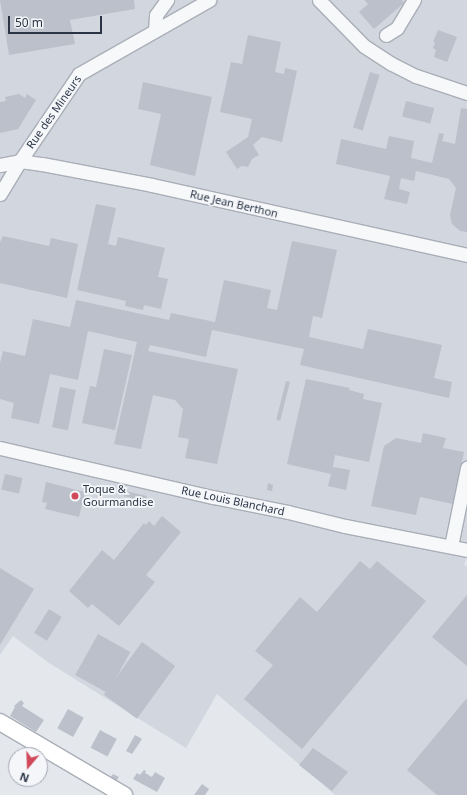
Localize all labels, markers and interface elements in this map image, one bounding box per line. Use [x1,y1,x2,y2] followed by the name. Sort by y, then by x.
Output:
[10,8,104,34] scale bar
[15,14,43,31] text: 50 m
[24,73,84,151] street label: Rue des Mineurs
[189,187,279,221] street label: Rue Jean Berthon
[83,483,153,509] place label: Toque & Gourmandise
[180,484,286,518] street label: Rue Louis Blanchard
[70,491,80,501] marker: Toque & Gourmandise
[8,747,48,787] north arrow
[18,769,31,786] text: N

